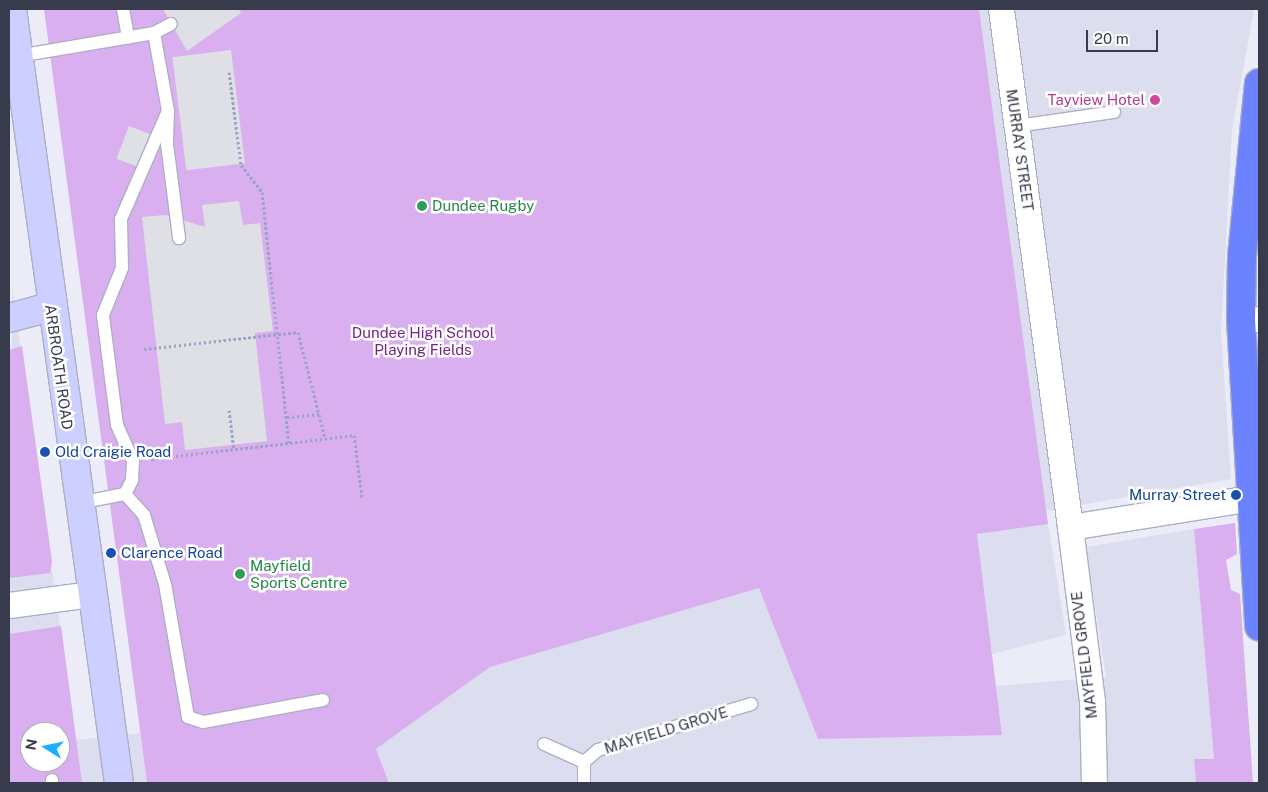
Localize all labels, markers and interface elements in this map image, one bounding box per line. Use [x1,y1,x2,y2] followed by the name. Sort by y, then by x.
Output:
[1088,20,1160,52] scale bar
[1094,30,1129,47] text: 20 m
[1003,88,1037,212] street label: MURRAY STREET
[1048,91,1145,109] place label: Tayview Hotel
[1149,94,1161,106] marker: Tayview Hotel
[432,197,534,215] place label: Dundee Rugby
[416,200,428,212] marker: Dundee Rugby
[41,303,77,431] street label: ARBROATH ROAD
[352,323,494,358] park label: Dundee High School Playing Fields
[55,443,171,461] place label: Old Craigie Road
[39,446,51,458] marker: Old Craigie Road
[1129,486,1226,504] place label: Murray Street
[1230,489,1242,501] marker: Murray Street
[121,544,223,562] place label: Clarence Road
[105,547,117,559] marker: Clarence Road
[250,556,347,591] place label: Mayfield Sports Centre
[234,568,246,580] marker: Mayfield Sports Centre
[1067,590,1101,720] street label: MAYFIELD GROVE
[602,703,730,757] street label: MAYFIELD GROVE
[20,722,70,772] north arrow
[22,738,40,751] text: N

